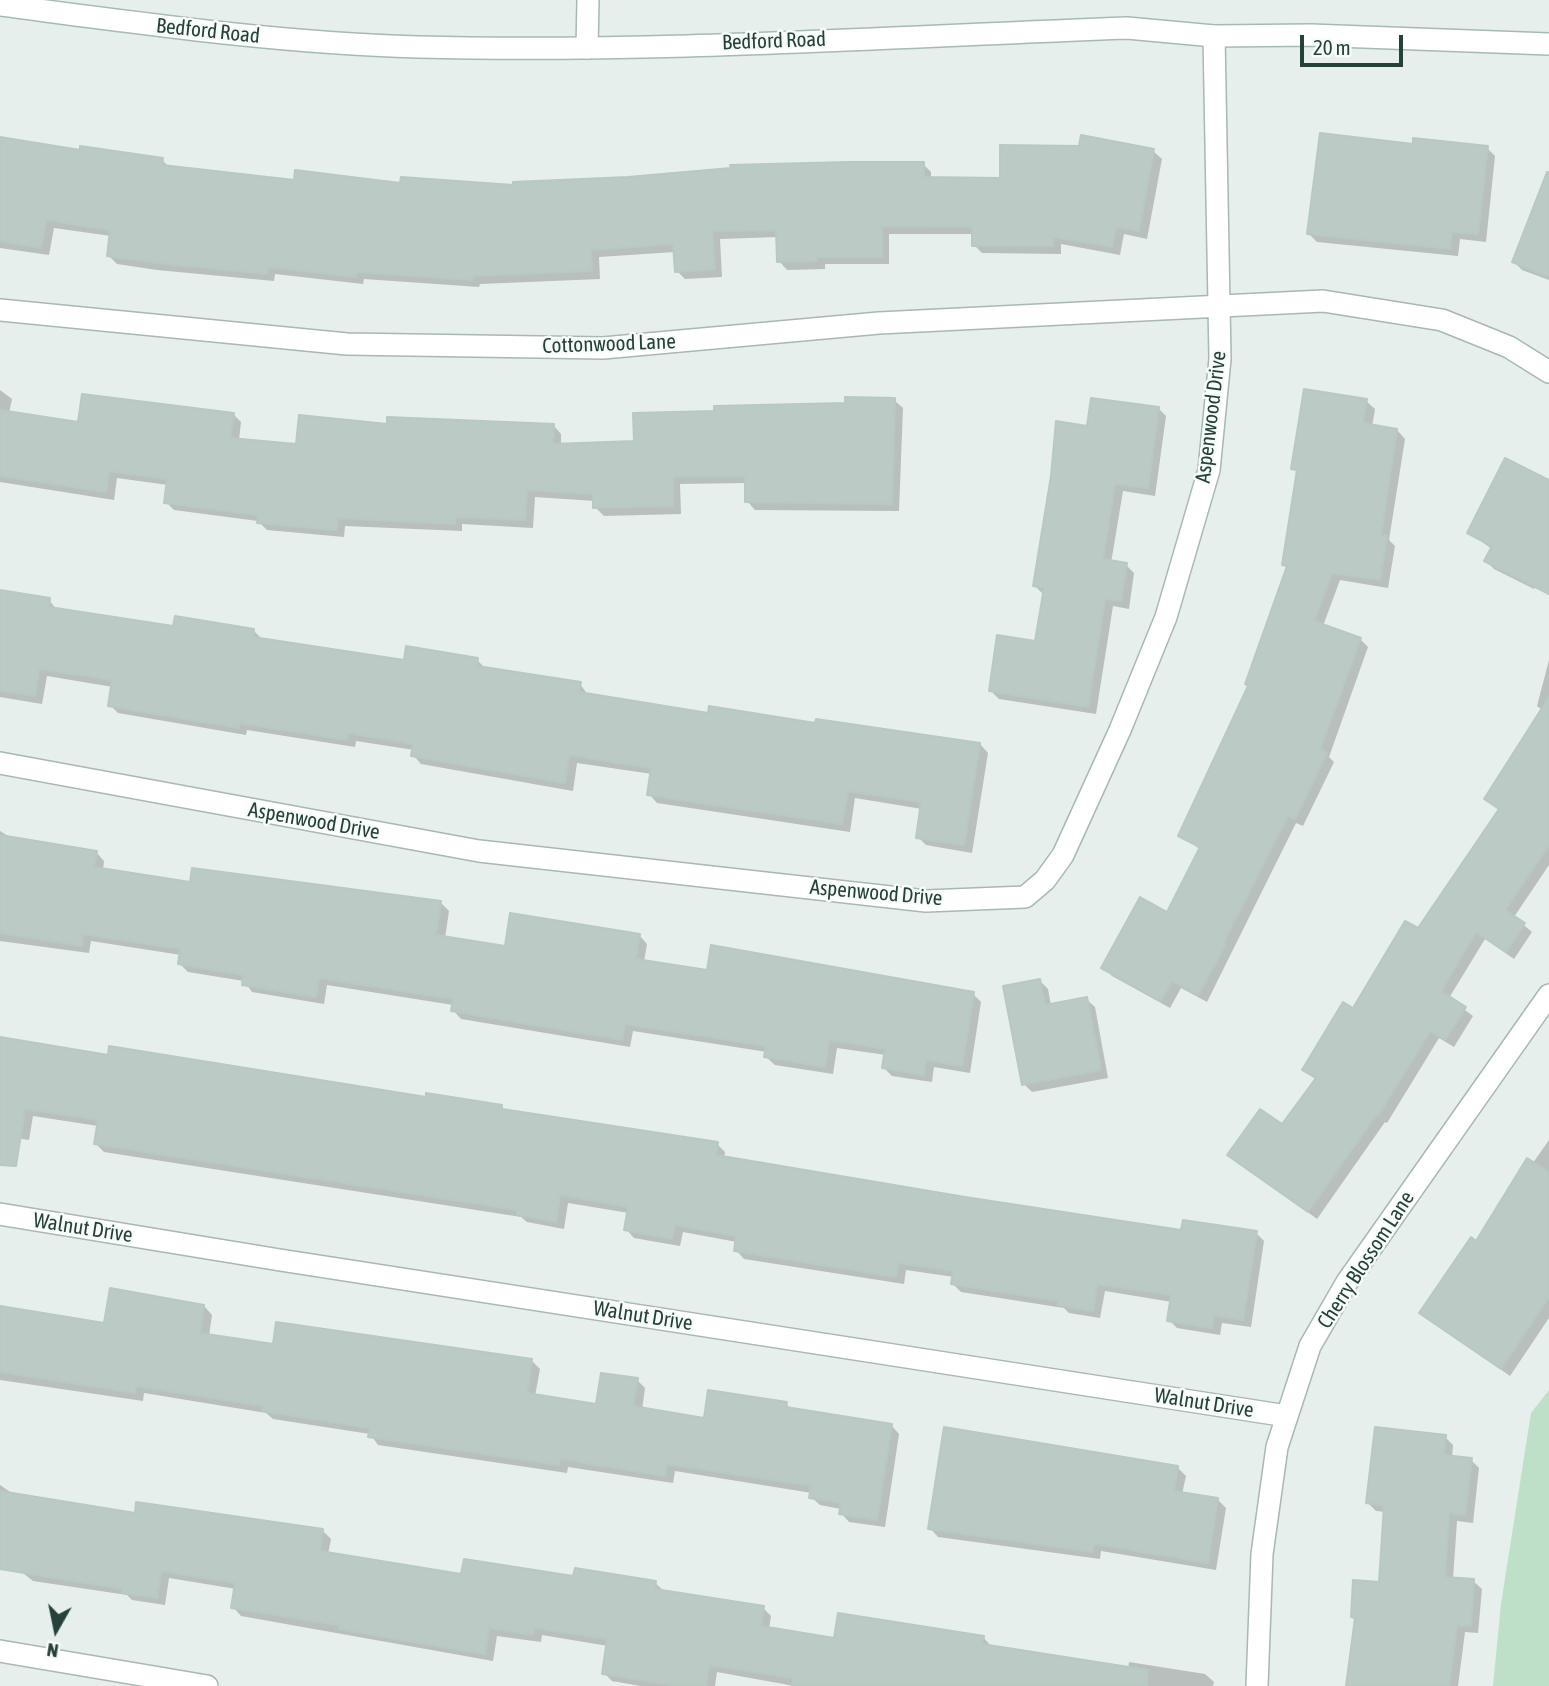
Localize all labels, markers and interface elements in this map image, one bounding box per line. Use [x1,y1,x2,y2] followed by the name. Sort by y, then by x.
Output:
[155,13,261,49] street label: Bedford Road
[1304,21,1407,65] scale bar
[722,27,826,55] street label: Bedford Road
[1313,35,1351,59] text: 20 m
[542,329,676,359] street label: Cottonwood Lane
[1190,349,1232,485] street label: Aspenwood Drive
[246,797,382,845] street label: Aspenwood Drive
[809,875,943,911] street label: Aspenwood Drive
[1312,1187,1420,1333] street label: Cherry Blossom Lane
[32,1208,134,1248] street label: Walnut Drive
[592,1296,694,1336] street label: Walnut Drive
[1153,1383,1255,1423] street label: Walnut Drive
[21,1595,91,1665] north arrow
[45,1639,60,1662] text: N

